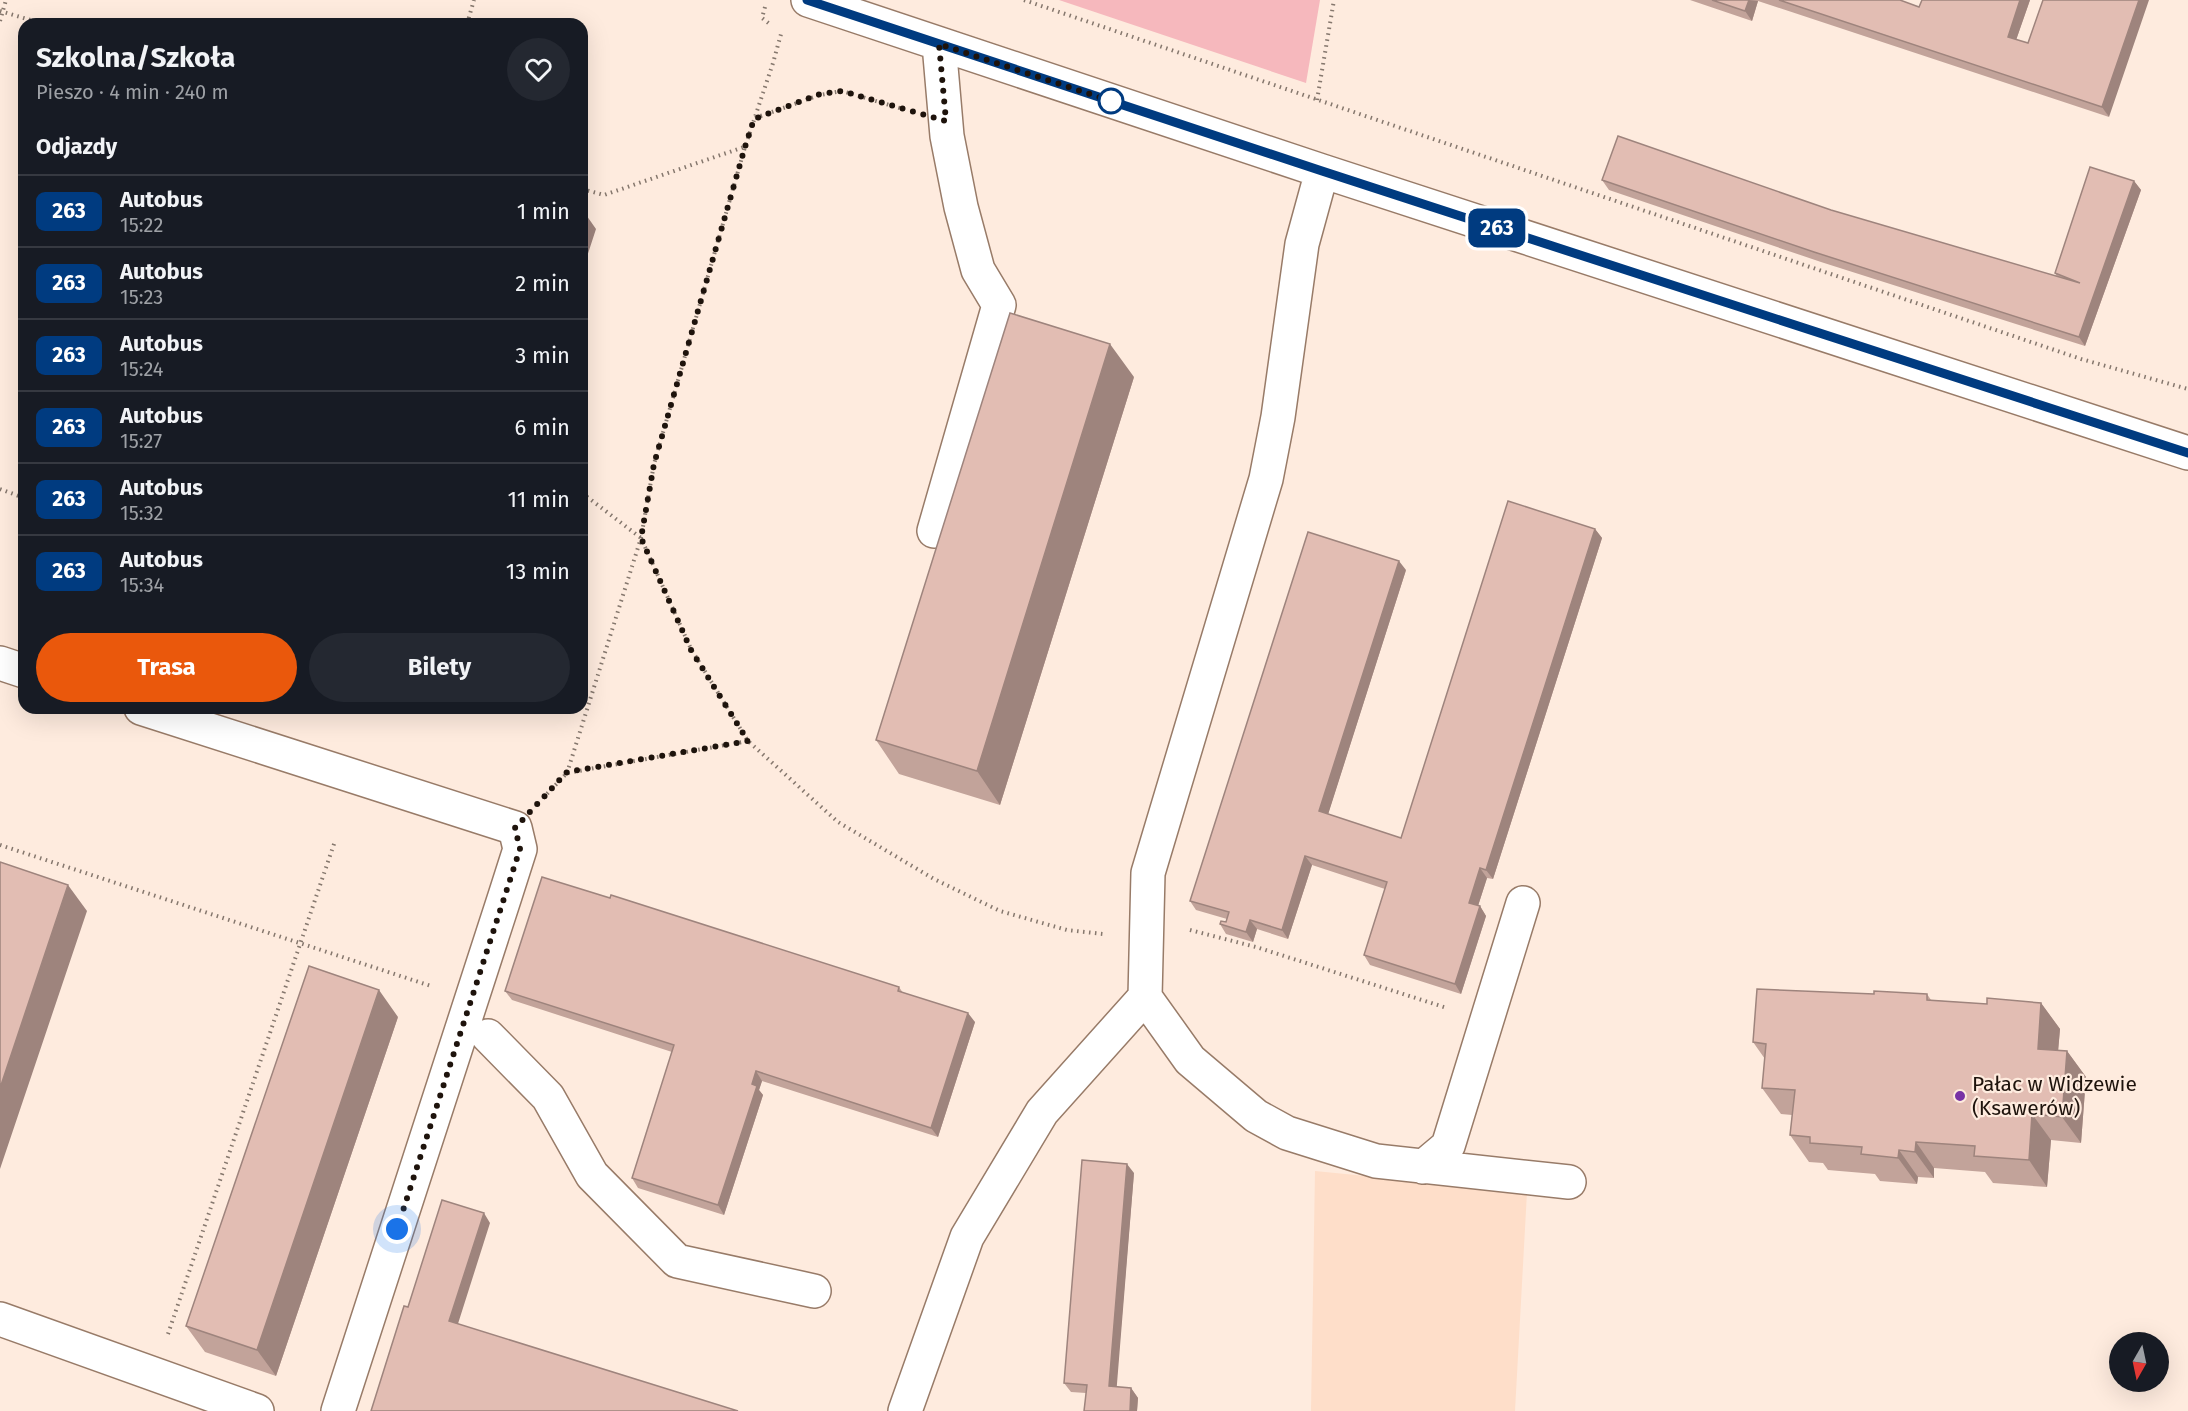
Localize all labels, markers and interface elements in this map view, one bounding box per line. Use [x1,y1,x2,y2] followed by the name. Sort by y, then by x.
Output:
[507,38,570,101] button: heart
[36,41,235,74] text: Szkolna/Szkoła
[36,80,229,104] text: Pieszo · 4 min · 240 m
[1098,88,1124,114] unlabelled marker
[36,133,117,160] text: Odjazdy
[120,186,203,213] text: Autobus
[52,198,86,224] text: 263
[517,198,570,225] text: 1 min
[1462,208,1532,248] line badge: 263
[120,213,163,237] text: 15:22
[1480,215,1514,241] text: 263
[120,258,203,285] text: Autobus
[52,270,86,296] text: 263
[515,270,570,297] text: 2 min
[120,285,163,309] text: 15:23
[120,330,203,357] text: Autobus
[52,342,86,368] text: 263
[515,342,570,369] text: 3 min
[120,357,163,381] text: 15:24
[120,402,203,429] text: Autobus
[52,414,86,440] text: 263
[514,414,570,441] text: 6 min
[120,429,162,453] text: 15:27
[120,474,203,501] text: Autobus
[52,486,86,512] text: 263
[507,486,570,513] text: 11 min
[120,501,163,525] text: 15:32
[120,546,203,573] text: Autobus
[52,558,86,584] text: 263
[506,558,570,585] text: 13 min
[120,573,164,597] text: 15:34
[36,633,297,702] button: Trasa
[309,633,570,702] button: Bilety
[1972,1071,2137,1121] place label: Pałac w Widzewie (Ksawerów)
[1953,1089,1967,1103] marker: Pałac w Widzewie (Ksawerów)
[382,1214,412,1244] your location
[2109,1332,2169,1392] north arrow
[2109,1332,2169,1392] map controls

